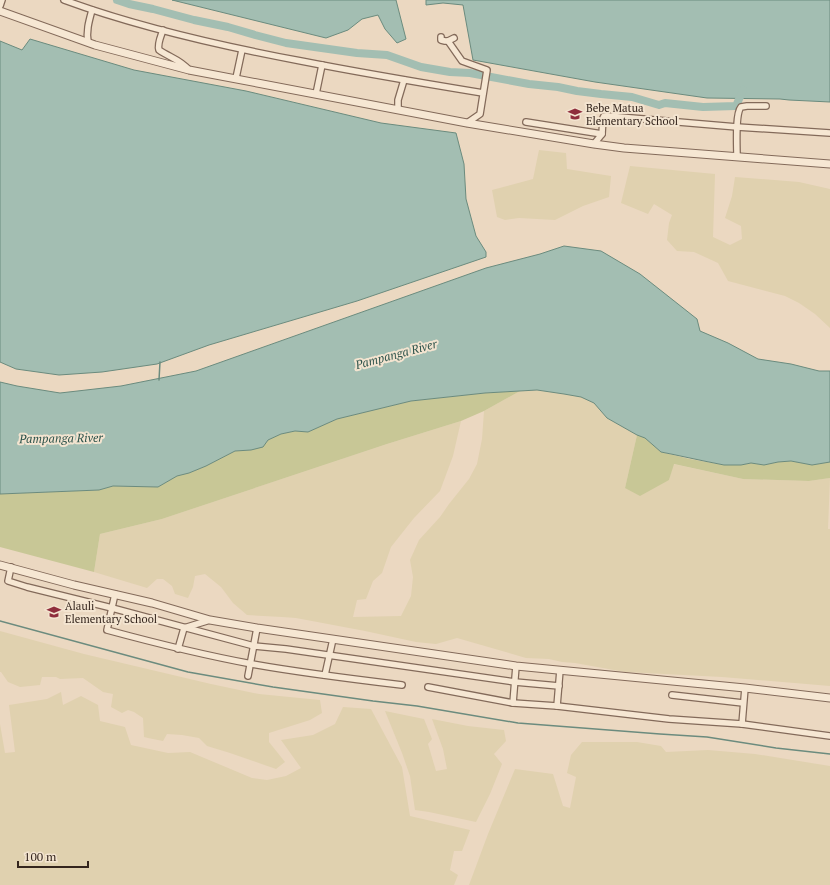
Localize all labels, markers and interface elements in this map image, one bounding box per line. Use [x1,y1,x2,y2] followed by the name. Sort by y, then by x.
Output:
[586,101,678,128] place label: Bebe Matua Elementary School
[567,106,583,122] school or university icon: Bebe Matua Elementary School
[353,336,440,372] water label: Pampanga River
[18,430,104,446] water label: Pampanga River
[65,599,157,626] place label: Alauli Elementary School
[46,604,62,620] school or university icon: Alauli Elementary School
[18,843,88,869] scale bar
[24,849,57,864] text: 100 m

